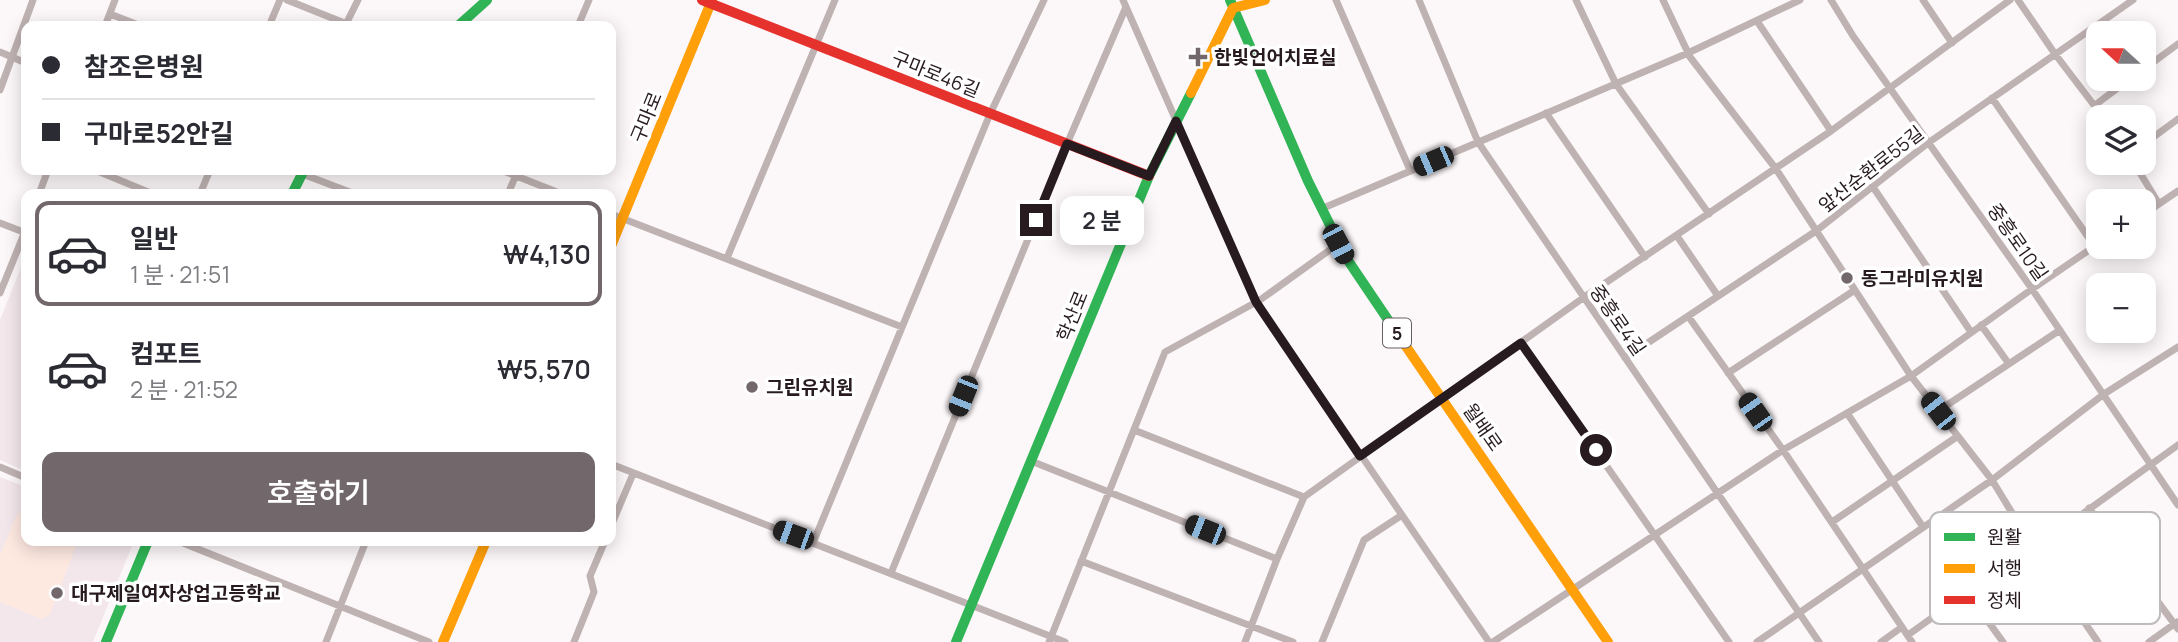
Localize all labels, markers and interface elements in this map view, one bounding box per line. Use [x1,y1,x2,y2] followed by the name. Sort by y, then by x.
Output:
[2086,21,2156,91] north arrow
[2086,21,2156,343] map controls
[1214,44,1336,70] place label: 한빛언어치료실
[888,45,984,103] street label: 구마로46길
[1188,47,1208,67] marker: 한빛언어치료실
[84,48,204,84] text: 참조은병원
[624,88,668,146] street label: 구마로
[2086,105,2156,175] button: layers
[84,115,234,151] text: 구마로52안길
[1813,120,1929,218] street label: 앞산순환로55길
[1410,143,1457,179] car
[2086,189,2156,259] button: +
[1060,196,1144,244] callout: 2 분
[1982,198,2054,286] street label: 중흥로10길
[1020,204,1052,236] route end
[1082,204,1122,236] text: 2 분
[130,220,178,256] text: 일반
[1319,221,1358,267] car
[46,222,109,285] icon: car
[503,236,591,272] text: ₩4,130
[130,258,230,290] text: 1 분 · 21:51
[1861,265,1983,291] place label: 동그라미유치원
[1839,270,1855,286] marker: 동그라미유치원
[2086,273,2156,343] button: −
[1584,279,1652,361] street label: 중흥로4길
[1050,287,1094,345] street label: 학산로
[1383,318,1411,348] road number: 5
[130,335,202,371] text: 컴포트
[46,337,109,400] icon: car
[497,351,591,387] text: ₩5,570
[130,373,238,405] text: 2 분 · 21:52
[946,373,981,419] car
[766,374,853,400] place label: 그린유치원
[744,379,760,395] marker: 그린유치원
[1917,388,1960,434] car
[1735,389,1776,435] car
[1457,398,1509,456] street label: 월배로
[1580,434,1612,466] route start
[42,452,595,532] button: 호출하기
[1182,512,1229,548] car
[1930,512,2160,624] legend
[770,518,817,552] car
[1987,524,2022,550] text: 원활
[1987,555,2022,581] text: 서행
[71,580,281,606] place label: 대구제일여자상업고등학교
[49,585,65,601] marker: 대구제일여자상업고등학교
[1987,587,2022,613] text: 정체

